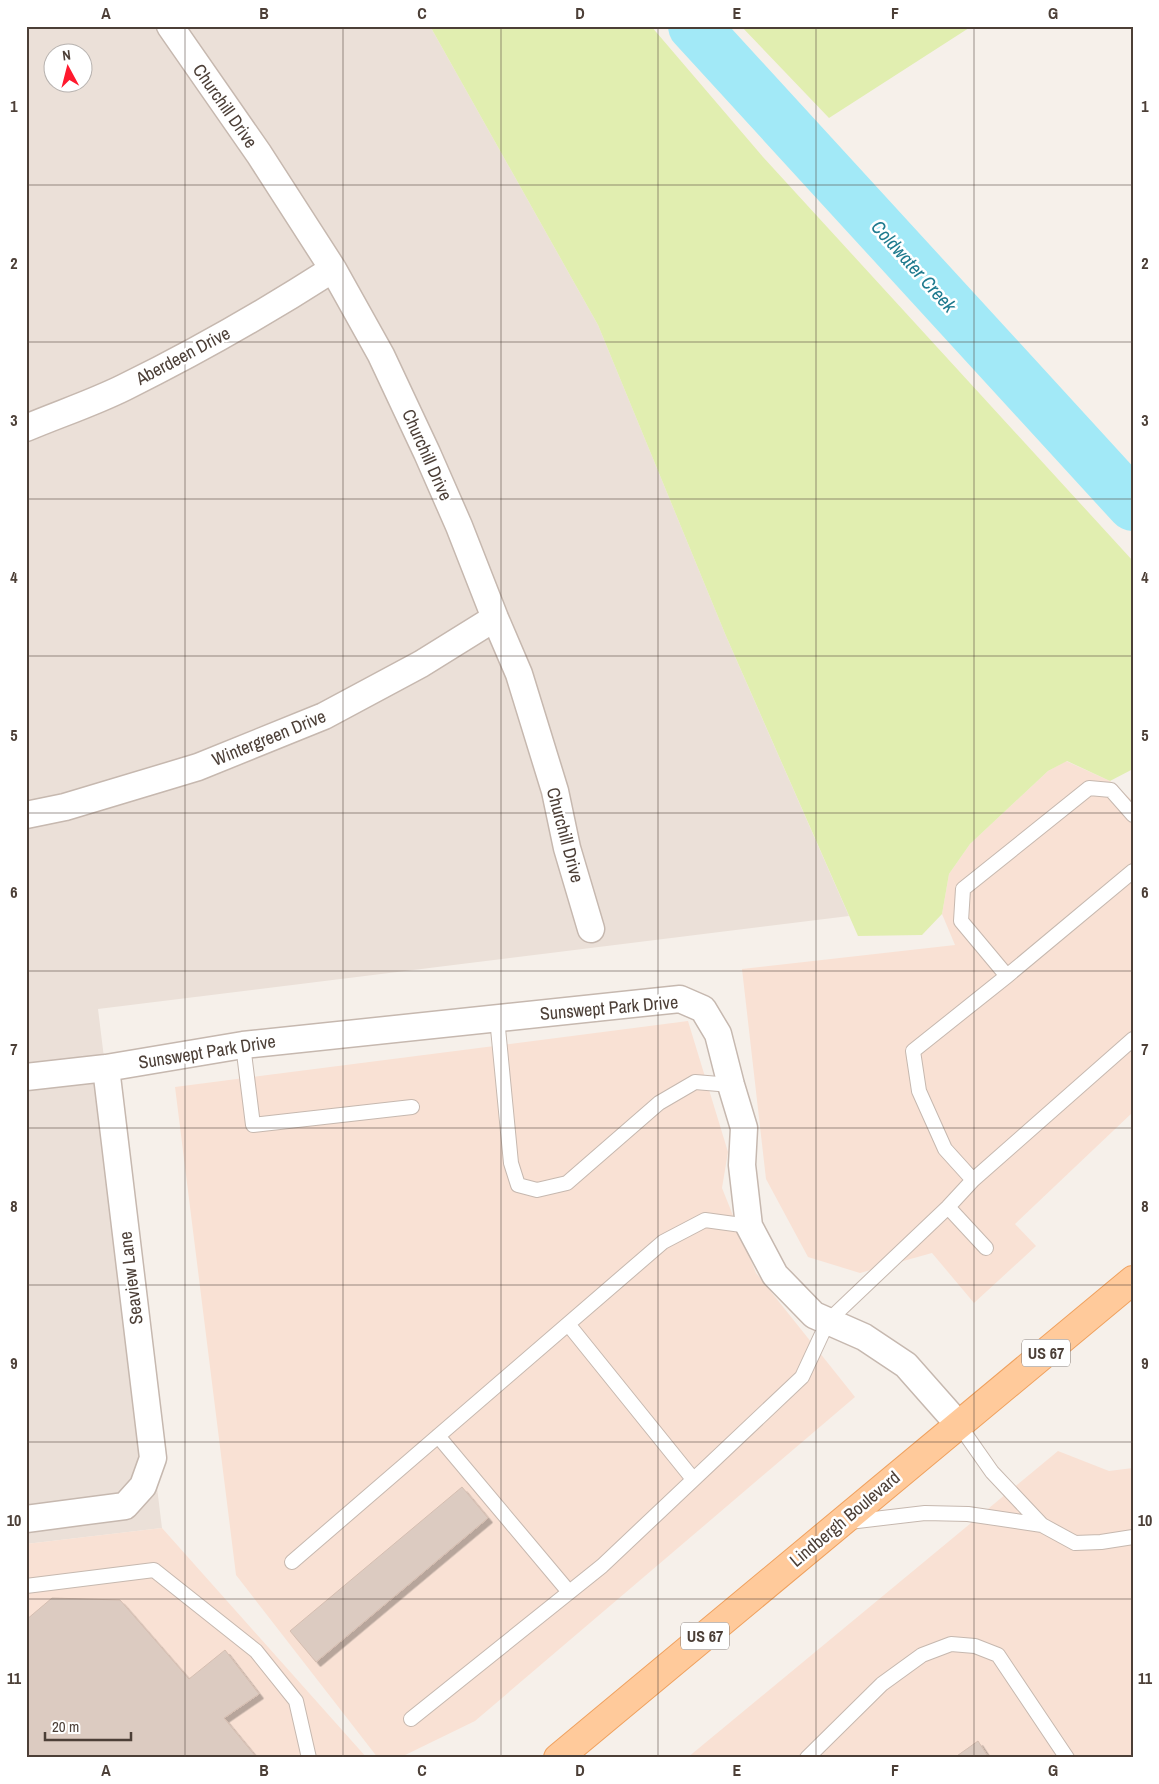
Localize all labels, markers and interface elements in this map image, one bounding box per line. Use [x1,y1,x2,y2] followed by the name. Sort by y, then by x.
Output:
[101,2,111,24] text: A
[259,2,269,24] text: B
[417,2,427,24] text: C
[575,2,585,24] text: D
[733,2,742,24] text: E
[891,2,899,24] text: F
[1048,2,1058,24] text: G
[42,42,92,92] north arrow
[61,46,72,65] text: N
[187,59,264,153] street label: Churchill Drive
[10,95,18,117] text: 1
[1141,95,1149,117] text: 1
[866,214,963,319] water label: Coldwater Creek
[10,252,18,274] text: 2
[1141,252,1149,274] text: 2
[130,320,234,391] street label: Aberdeen Drive
[396,405,459,504] street label: Churchill Drive
[10,409,18,431] text: 3
[1141,409,1149,431] text: 3
[10,566,18,588] text: 4
[1141,566,1149,588] text: 4
[208,703,329,772] street label: Wintergreen Drive
[10,724,18,746] text: 5
[1141,724,1149,746] text: 5
[541,784,590,885] street label: Churchill Drive
[10,881,18,903] text: 6
[1141,881,1149,903] text: 6
[539,989,679,1026] street label: Sunswept Park Drive
[136,1028,277,1075] street label: Sunswept Park Drive
[10,1038,18,1060] text: 7
[1141,1038,1149,1060] text: 7
[10,1195,18,1217] text: 8
[1141,1195,1149,1217] text: 8
[112,1230,149,1326] street label: Seaview Lane
[1022,1340,1070,1366] road number: US 67
[10,1352,18,1374] text: 9
[1141,1352,1149,1374] text: 9
[784,1465,905,1572] street label: Lindbergh Boulevard
[7,1509,21,1531] text: 10
[1138,1509,1152,1531] text: 10
[681,1622,729,1650] road number: US 67
[7,1667,22,1689] text: 11
[1138,1667,1153,1689] text: 11
[45,1709,131,1741] scale bar
[52,1716,79,1737] text: 20 m
[101,1759,111,1781] text: A
[259,1759,269,1781] text: B
[417,1759,427,1781] text: C
[575,1759,585,1781] text: D
[733,1759,742,1781] text: E
[891,1759,899,1781] text: F
[1048,1759,1058,1781] text: G

